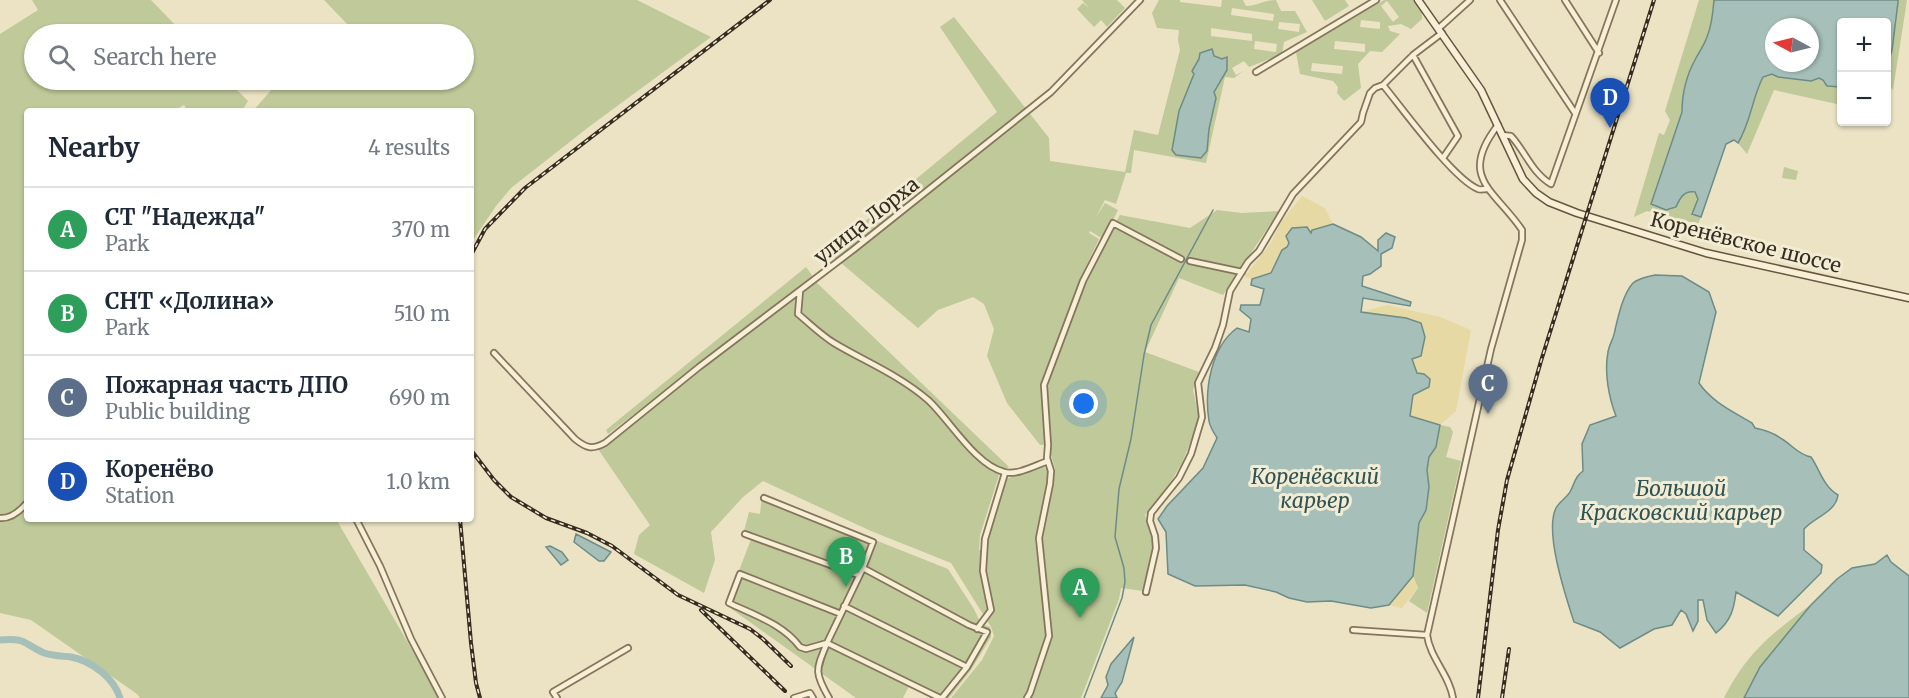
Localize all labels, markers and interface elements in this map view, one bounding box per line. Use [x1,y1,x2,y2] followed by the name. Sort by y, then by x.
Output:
[1765,18,1819,72] north arrow
[1837,18,1891,126] map controls
[1837,18,1891,72] button: +
[24,24,474,90] search box
[45,41,78,74] icon: search
[93,43,216,71] text: Search here
[1837,72,1891,126] button: −
[1590,78,1630,128] pin: D
[48,131,140,164] text: Nearby
[368,135,450,160] text: 4 results
[808,171,924,269] street label: улица Лорха
[105,203,265,231] text: СТ "Надежда"
[1648,206,1844,278] street label: Коренёвское шоссе
[60,217,75,242] text: A
[391,217,450,242] text: 370 m
[105,231,149,256] text: Park
[105,287,274,315] text: СНТ «Долина»
[61,301,74,326] text: B
[394,301,450,326] text: 510 m
[105,315,149,340] text: Park
[1468,364,1508,414] pin: C
[105,371,348,399] text: Пожарная часть ДПО
[61,385,74,410] text: C
[389,385,450,410] text: 690 m
[1069,389,1098,418] your location
[105,399,250,424] text: Public building
[105,455,214,483] text: Коренёво
[1251,463,1379,514] water label: Коренёвский карьер
[60,469,75,494] text: D
[386,469,450,494] text: 1.0 km
[1580,475,1782,526] water label: Большой Красковский карьер
[105,483,174,508] text: Station
[826,538,866,587] pin: B
[1060,568,1100,618] pin: A

